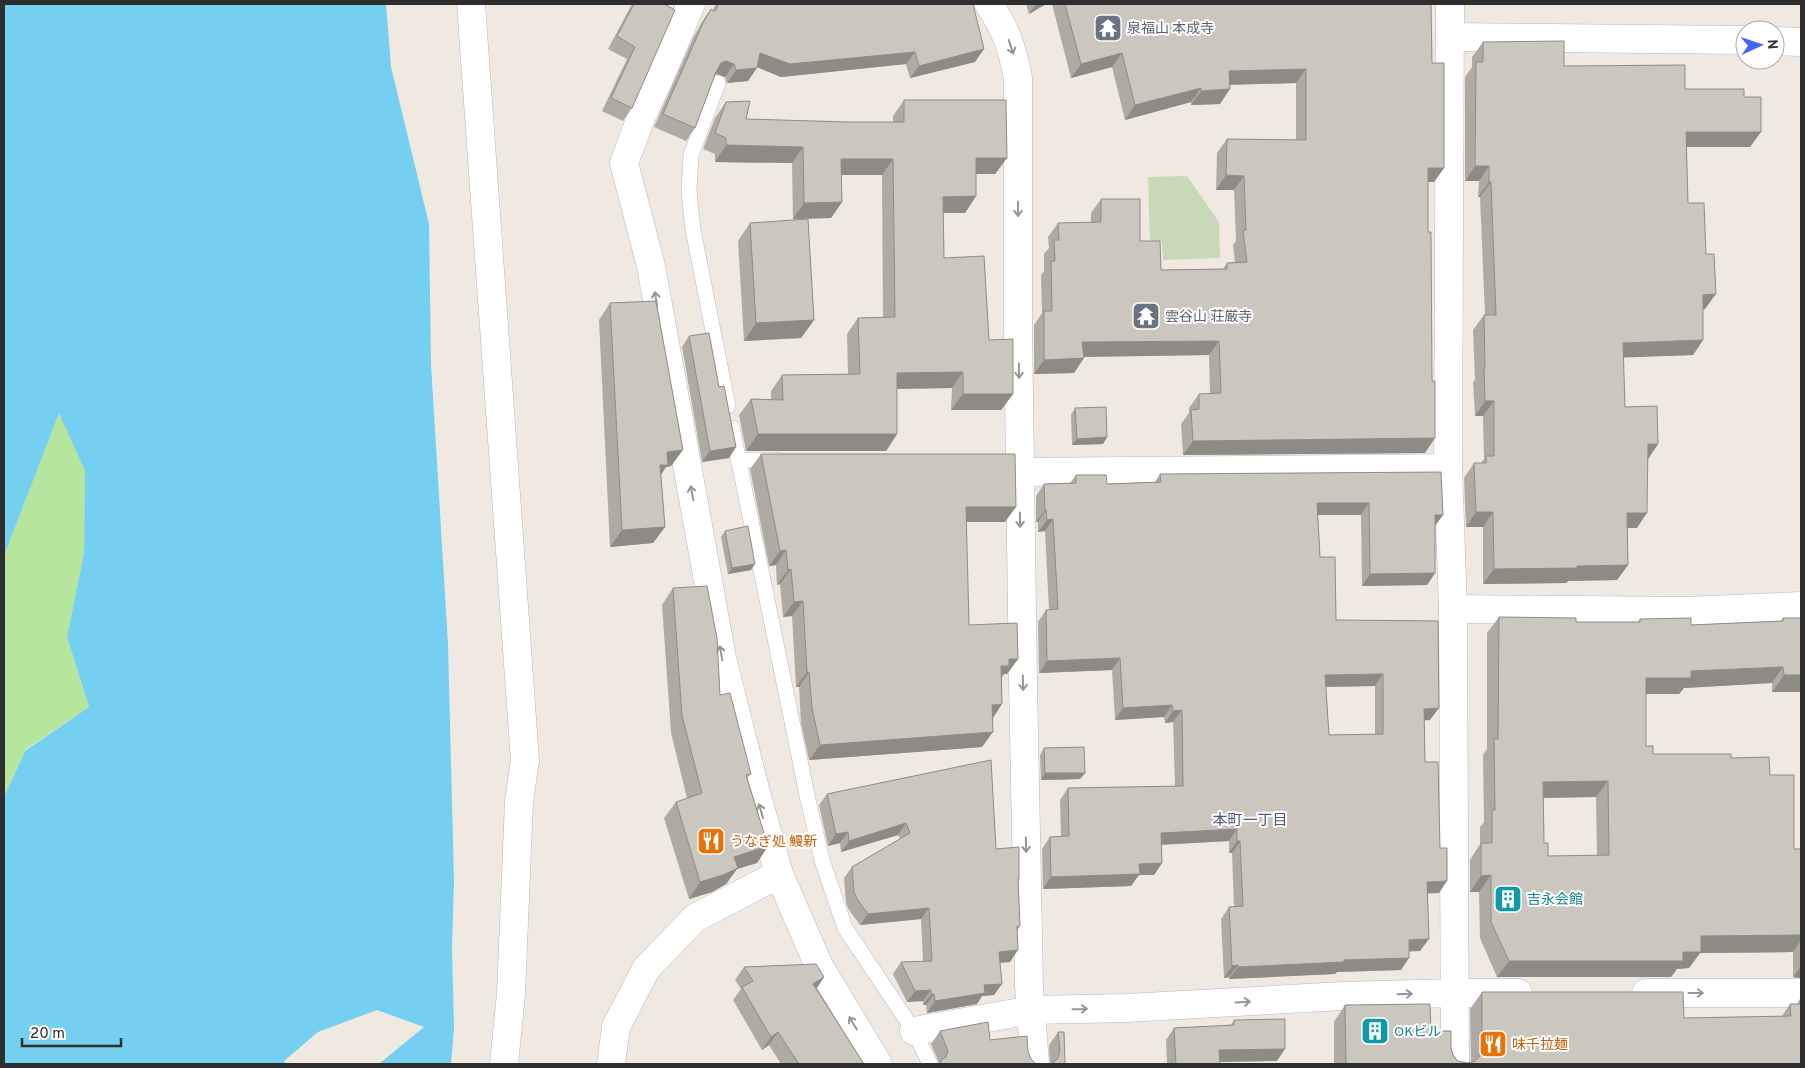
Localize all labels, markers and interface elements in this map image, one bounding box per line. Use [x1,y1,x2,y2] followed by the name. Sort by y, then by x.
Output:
[1093,13,1123,43] temple icon: 泉福山 本成寺
[1127,20,1214,38] place label: 泉福山 本成寺
[1735,20,1785,70] north arrow
[1006,39,1016,55] one-way arrow
[1763,39,1780,50] text: N
[1013,200,1023,216] one-way arrow
[651,292,661,308] one-way arrow
[1131,301,1161,331] temple icon: 雲谷山 荘厳寺
[1165,309,1252,326] place label: 雲谷山 荘厳寺
[1014,362,1024,379] one-way arrow
[686,486,696,502] one-way arrow
[1016,512,1025,528] one-way arrow
[716,646,726,662] one-way arrow
[1018,675,1027,691] one-way arrow
[755,803,765,819] one-way arrow
[1212,812,1288,831] district label: 本町一丁目
[696,826,726,856] restaurant icon: うなぎ処 鰻新
[730,834,817,851] place label: うなぎ処 鰻新
[1021,837,1031,853] one-way arrow
[1493,884,1523,914] building icon: 吉永会館
[1527,892,1583,909] place label: 吉永会館
[1688,988,1704,998] one-way arrow
[1396,989,1413,999] one-way arrow
[1234,997,1250,1006] one-way arrow
[1072,1004,1088,1014] one-way arrow
[22,1016,121,1048] scale bar
[848,1016,858,1030] one-way arrow
[1360,1016,1390,1046] building icon: OKビル
[1394,1024,1441,1041] place label: OKビル
[30,1025,65,1044] text: 20 m
[1478,1029,1508,1059] restaurant icon: 味千拉麺
[1512,1037,1568,1054] place label: 味千拉麺

